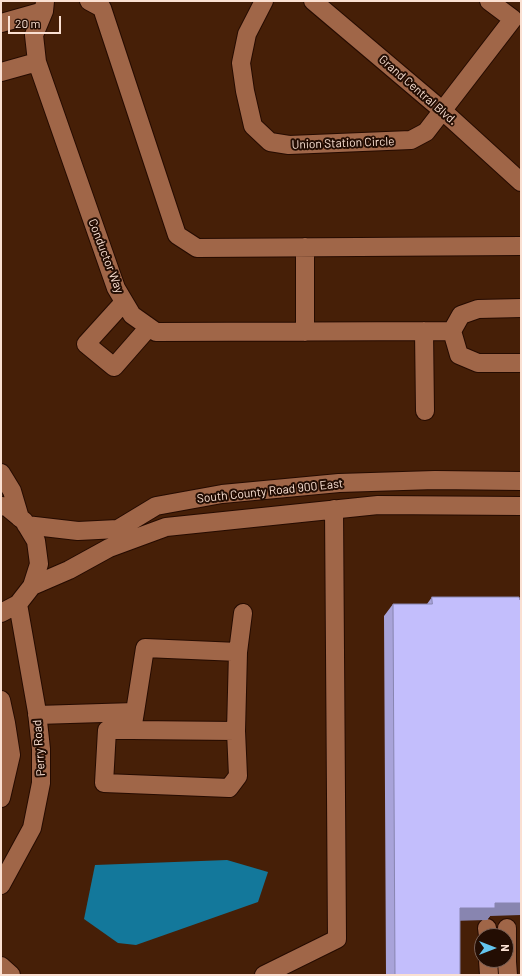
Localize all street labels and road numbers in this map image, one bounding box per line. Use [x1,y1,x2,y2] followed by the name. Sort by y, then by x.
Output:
[376,52,460,128] street label: Grand Central Blvd.
[291,134,395,152] street label: Union Station Circle
[85,217,127,295] street label: Conductor Way
[196,476,344,506] street label: South County Road 900 East
[30,719,48,777] street label: Perry Road

